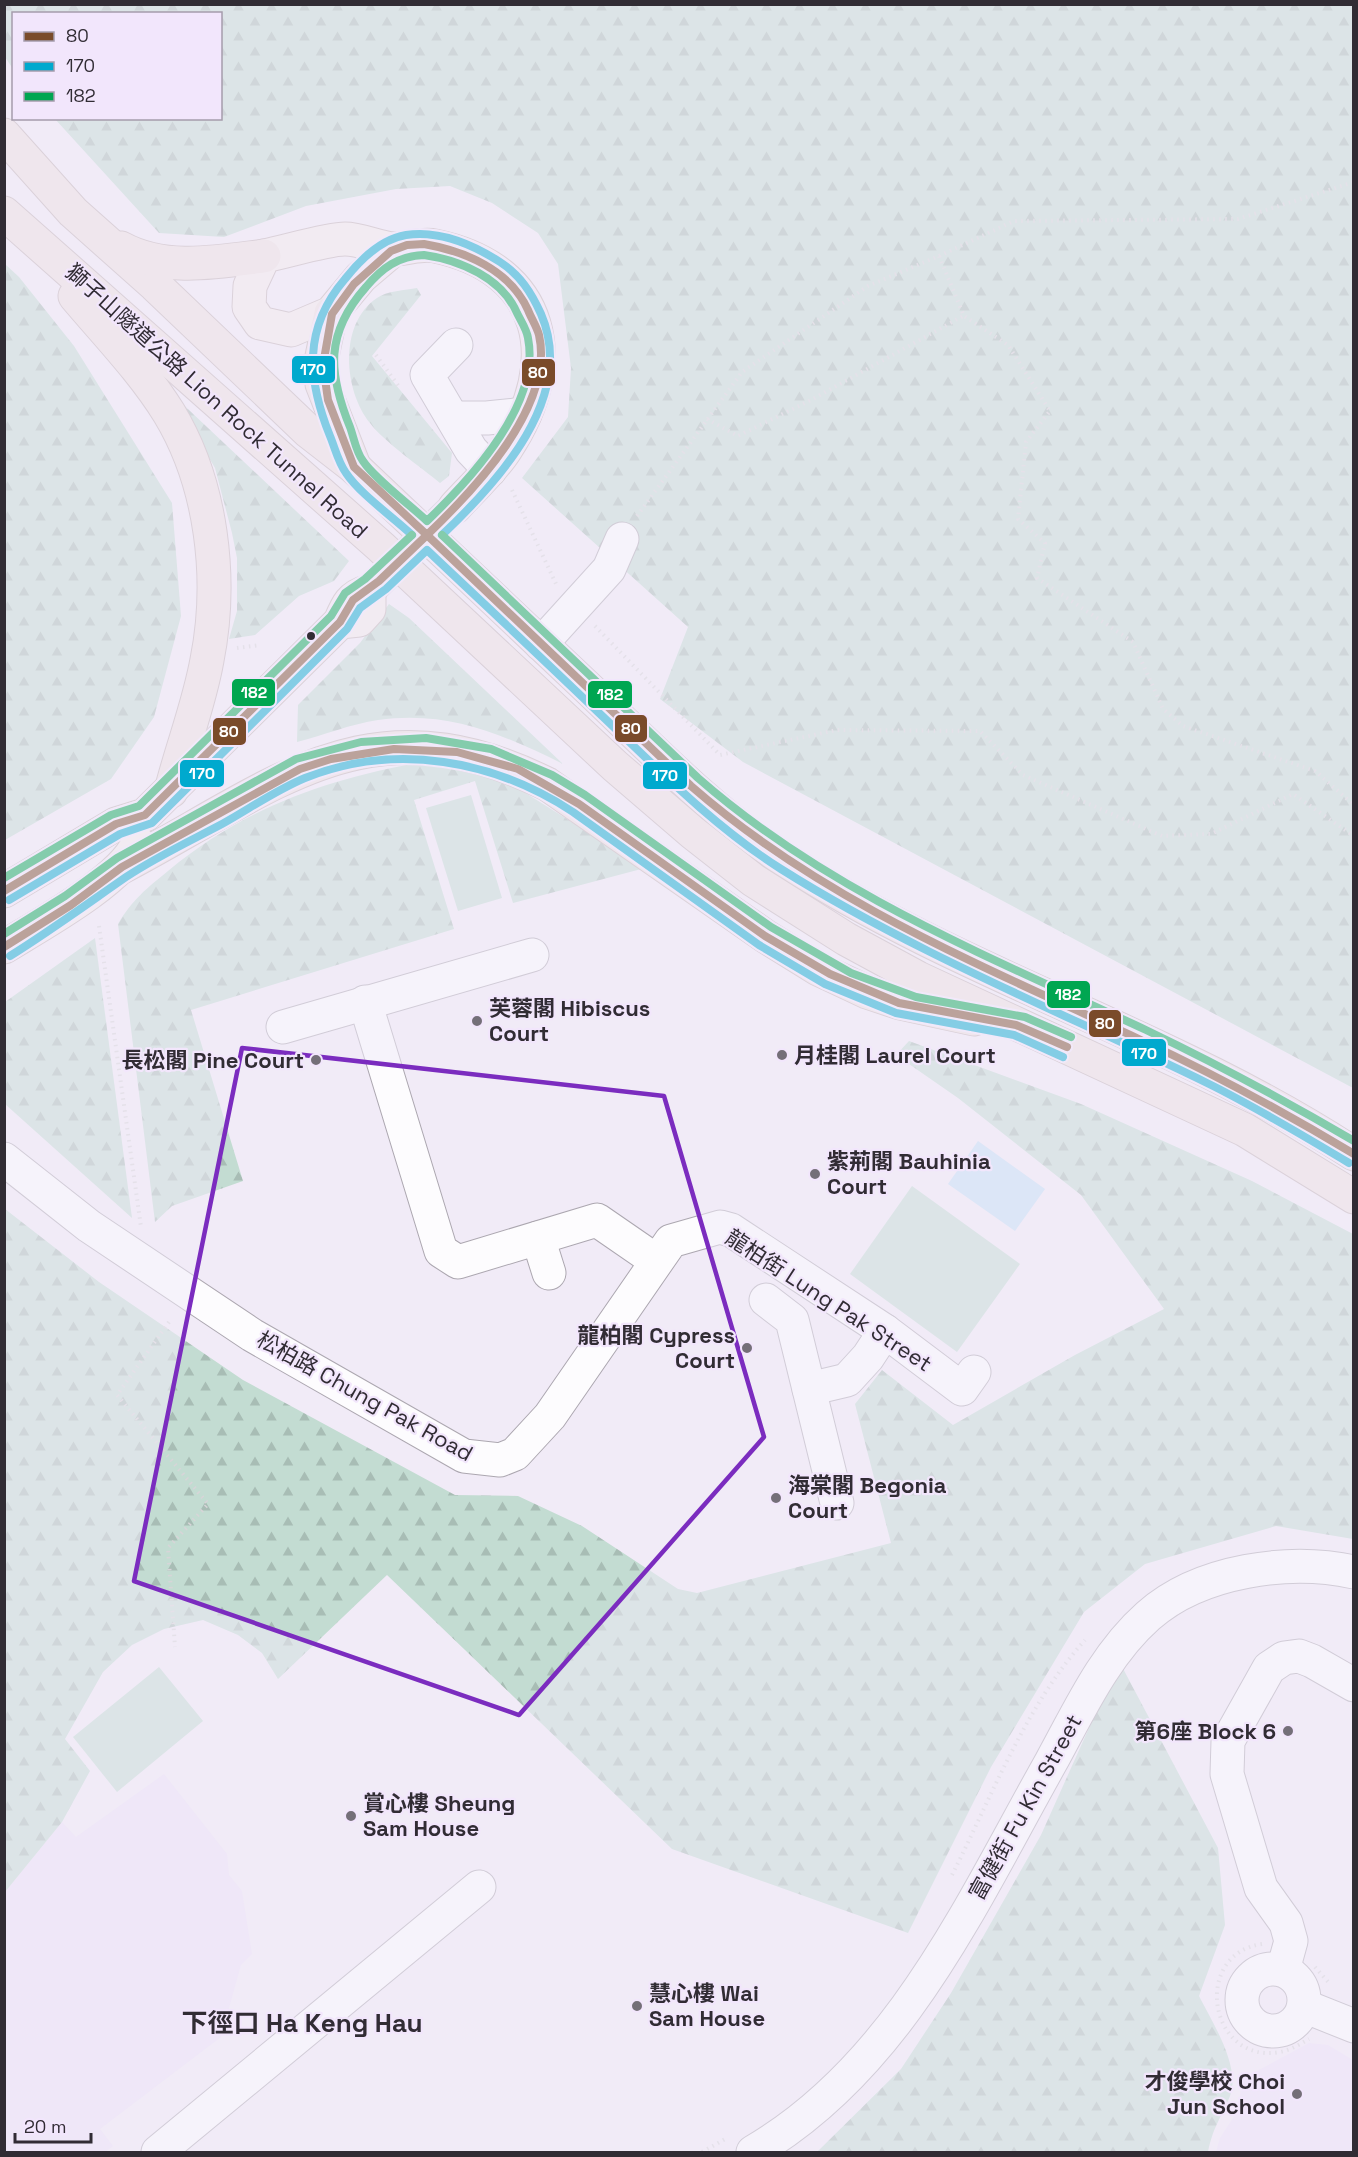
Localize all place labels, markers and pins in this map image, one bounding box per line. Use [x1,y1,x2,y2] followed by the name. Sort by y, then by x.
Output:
[305,630,317,642] unlabelled marker
[489,994,650,1047] place label: 芙蓉閣 Hibiscus Court
[470,1014,484,1028] marker: 芙蓉閣 Hibiscus Court
[794,1041,996,1069] place label: 月桂閣 Laurel Court
[122,1046,304,1074] place label: 長松閣 Pine Court
[775,1048,789,1062] marker: 月桂閣 Laurel Court
[309,1053,323,1067] marker: 長松閣 Pine Court
[827,1147,991,1200] place label: 紫荊閣 Bauhinia Court
[808,1167,822,1181] marker: 紫荊閣 Bauhinia Court
[578,1321,735,1374] place label: 龍柏閣 Cypress Court
[740,1341,754,1355] marker: 龍柏閣 Cypress Court
[788,1471,947,1524] place label: 海棠閣 Begonia Court
[769,1491,783,1505] marker: 海棠閣 Begonia Court
[1134,1717,1276,1745] place label: 第6座 Block 6
[1281,1724,1295,1738] marker: 第6座 Block 6
[363,1789,515,1842] place label: 賞心樓 Sheung Sam House
[344,1809,358,1823] marker: 賞心樓 Sheung Sam House
[649,1979,765,2032] place label: 慧心樓 Wai Sam House
[630,1999,644,2013] marker: 慧心樓 Wai Sam House
[1144,2067,1285,2120] place label: 才俊學校 Choi Jun School
[1290,2087,1304,2101] marker: 才俊學校 Choi Jun School

